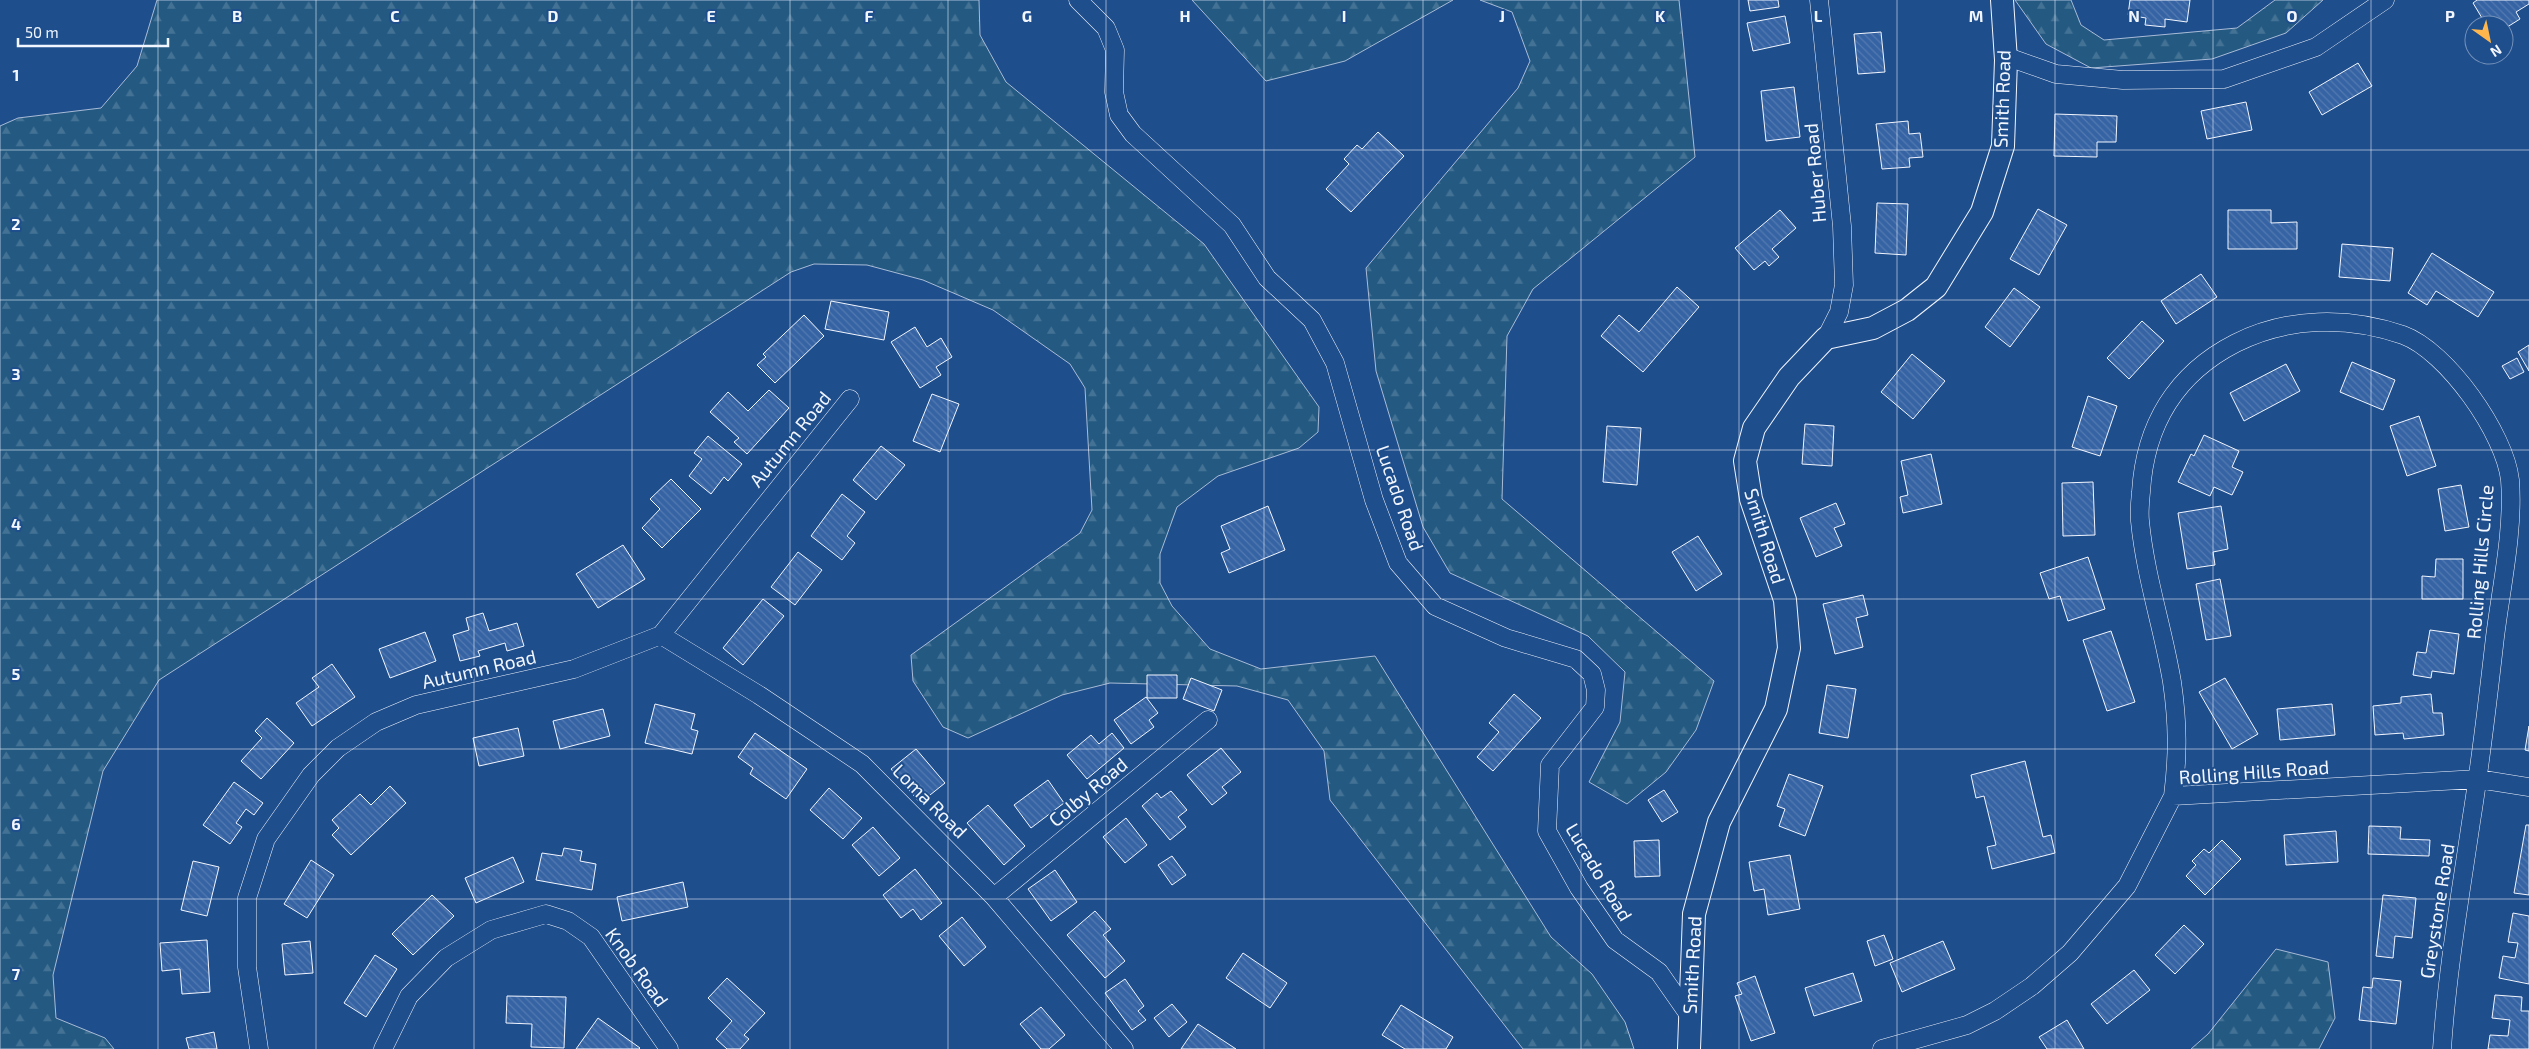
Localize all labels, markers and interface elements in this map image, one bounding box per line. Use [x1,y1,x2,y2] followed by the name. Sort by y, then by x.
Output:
[232,6,242,25] text: B
[390,6,400,25] text: C
[548,6,559,25] text: D
[706,6,716,25] text: E
[865,6,874,25] text: F
[1022,6,1032,25] text: G
[1179,6,1191,25] text: H
[1342,6,1346,25] text: I
[1499,6,1505,25] text: J
[1655,6,1666,25] text: K
[1814,6,1823,25] text: L
[1969,6,1983,25] text: M
[2128,6,2140,25] text: N
[2286,6,2298,25] text: O
[2445,6,2455,25] text: P
[18,15,168,47] scale bar
[2464,15,2514,65] north arrow
[25,23,59,41] text: 50 m
[2487,41,2505,61] text: N
[1988,49,2015,149] street label: Smith Road
[13,65,19,84] text: 1
[1799,122,1830,224] street label: Huber Road
[11,214,21,233] text: 2
[11,364,21,383] text: 3
[744,386,835,491] street label: Autumn Road
[1372,442,1429,554] street label: Lucado Road
[2461,484,2498,640] street label: Rolling Hills Circle
[1740,485,1791,586] street label: Smith Road
[11,514,21,533] text: 4
[420,644,538,693] street label: Autumn Road
[12,664,21,683] text: 5
[1044,752,1132,831] street label: Colby Road
[2178,755,2330,788] street label: Rolling Hills Road
[888,759,972,843] street label: Loma Road
[11,814,21,833] text: 6
[1561,819,1638,925] street label: Lucado Road
[2414,842,2459,980] street label: Greystone Road
[1677,915,1706,1015] street label: Smith Road
[601,923,674,1011] street label: Knob Road
[12,964,21,983] text: 7

